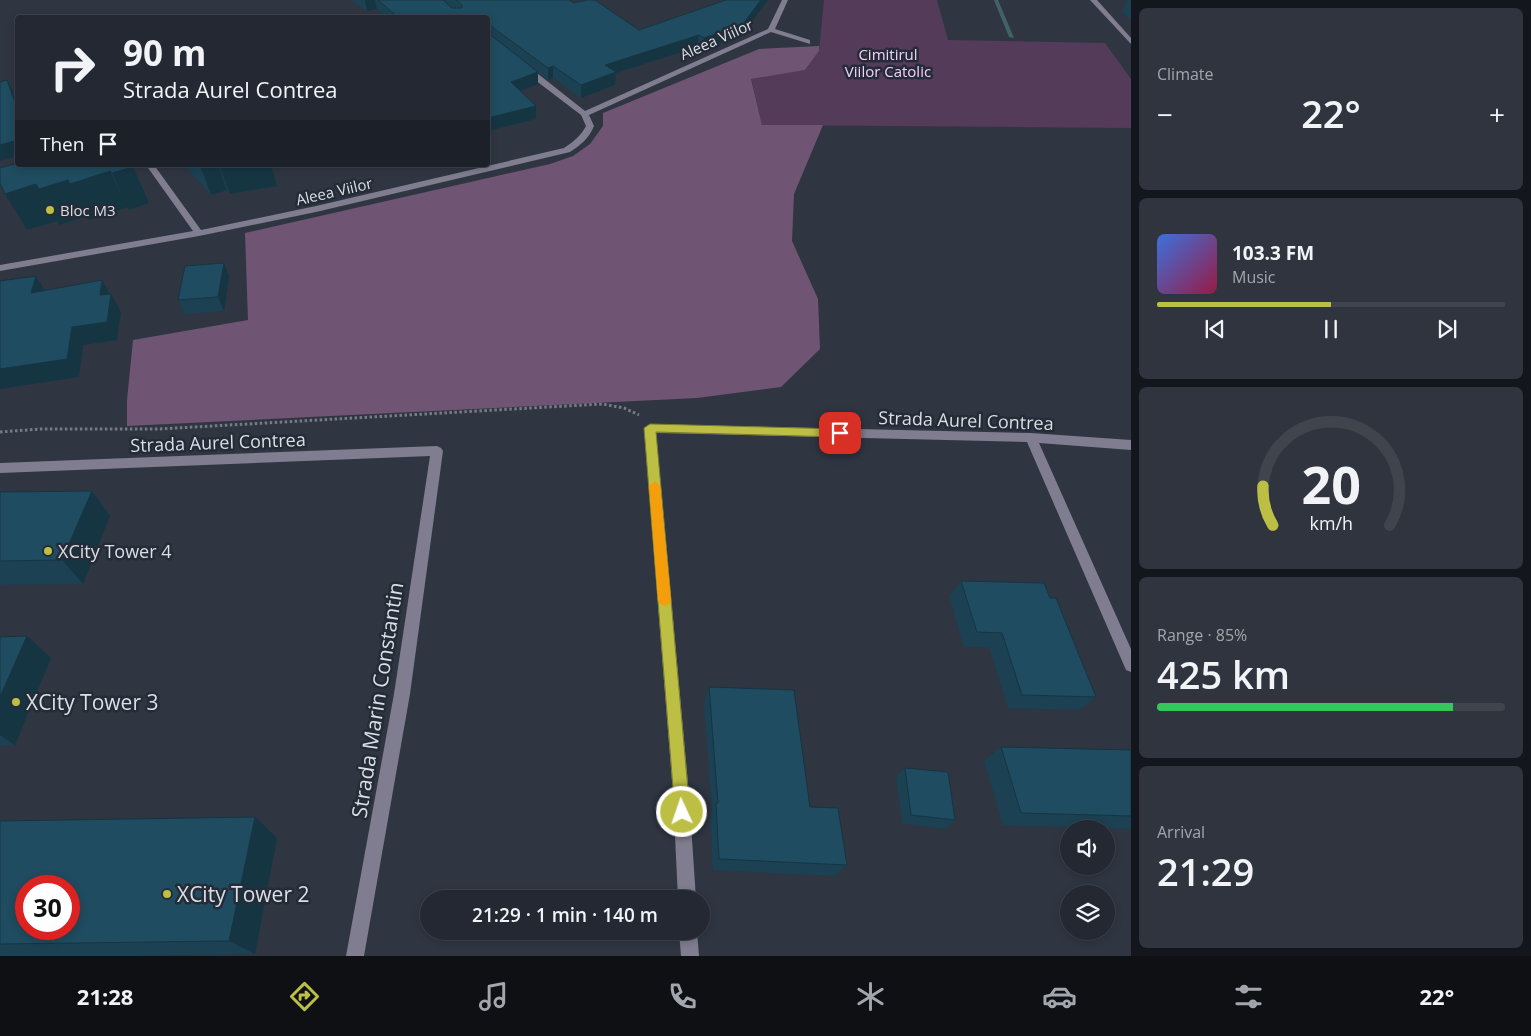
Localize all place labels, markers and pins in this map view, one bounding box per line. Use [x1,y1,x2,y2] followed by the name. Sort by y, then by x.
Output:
[60,200,116,220] place label: Bloc M3
[44,204,56,216] marker: Bloc M3
[819,412,861,454] pin
[58,539,172,563] place label: XCity Tower 4
[42,545,54,557] marker: XCity Tower 4
[26,688,158,716] place label: XCity Tower 3
[10,696,22,708] marker: XCity Tower 3
[177,880,309,908] place label: XCity Tower 2
[161,888,173,900] marker: XCity Tower 2

